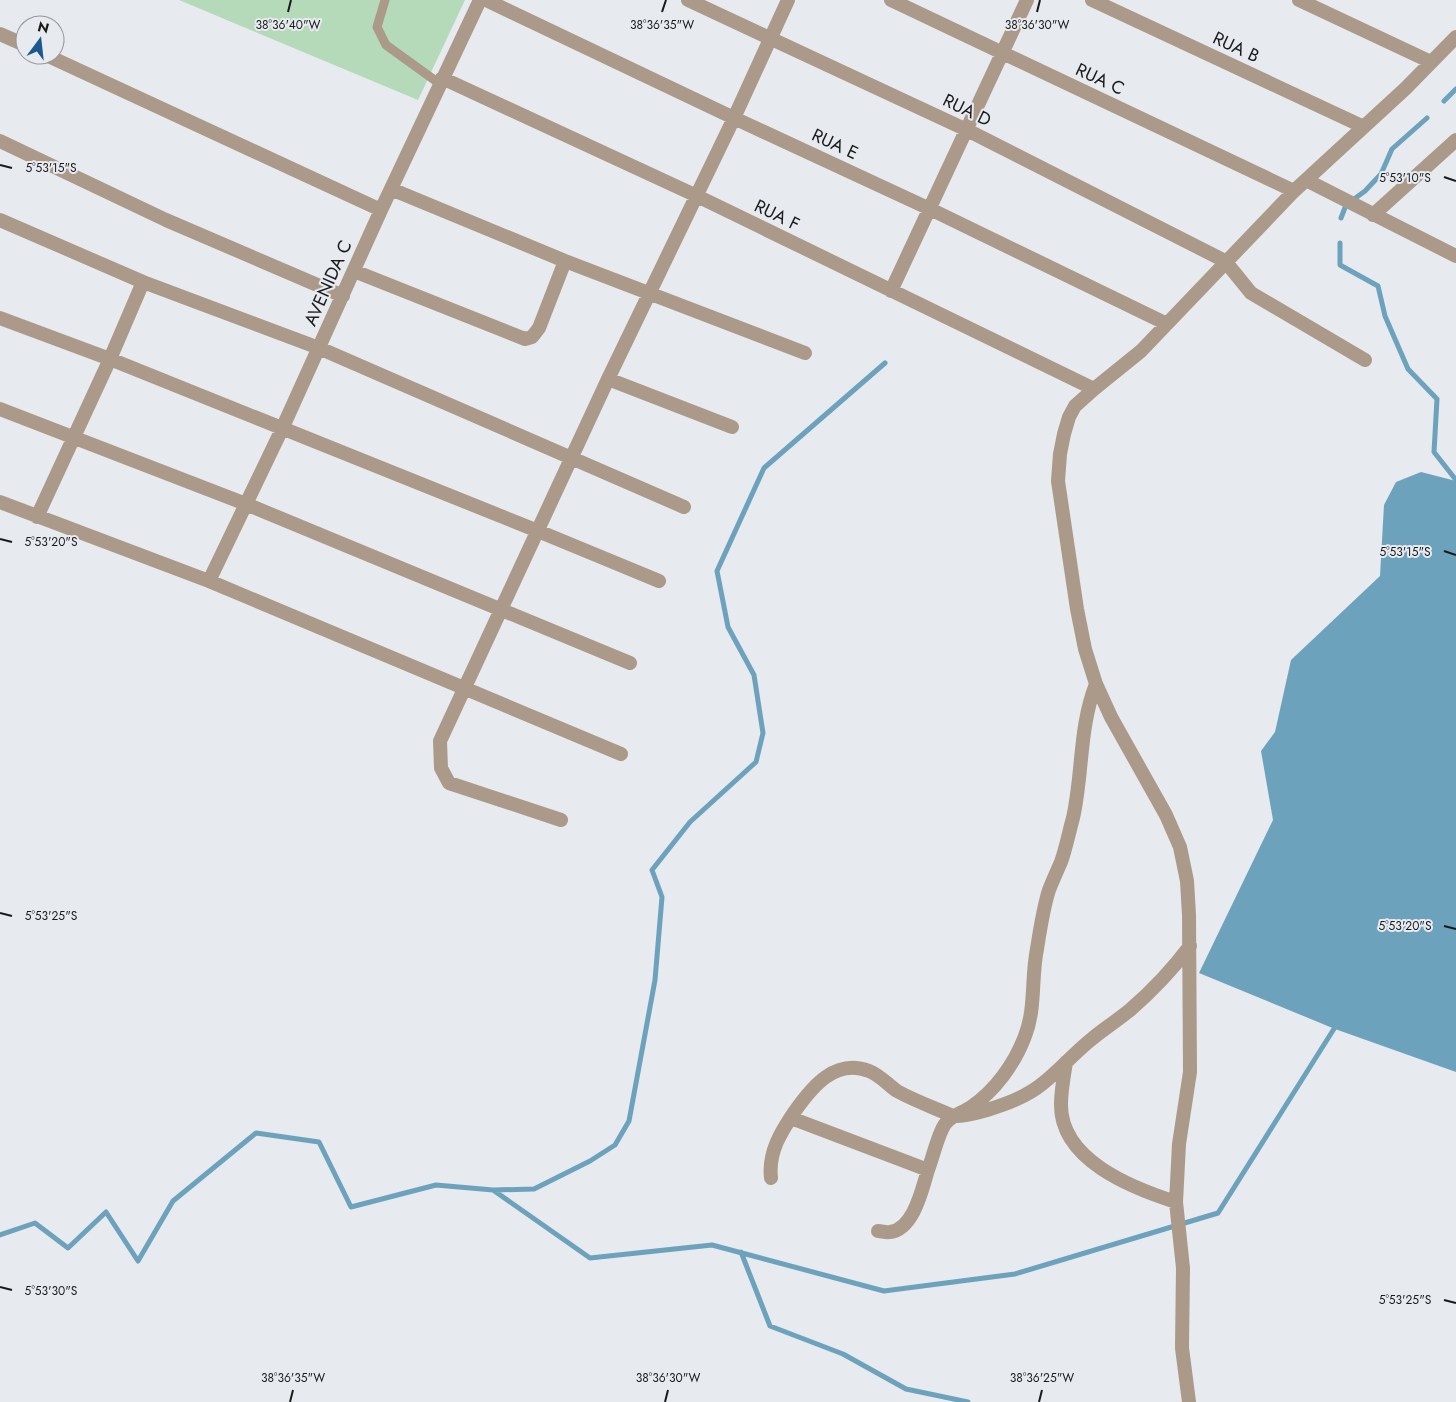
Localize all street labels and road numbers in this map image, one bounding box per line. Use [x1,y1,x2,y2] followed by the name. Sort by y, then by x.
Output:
[1208,25,1264,69] street label: RUA B
[1071,56,1129,102] street label: RUA C
[938,87,996,133] street label: RUA D
[808,122,862,166] street label: RUA E
[750,193,804,237] street label: RUA F
[298,236,358,330] street label: AVENIDA C

